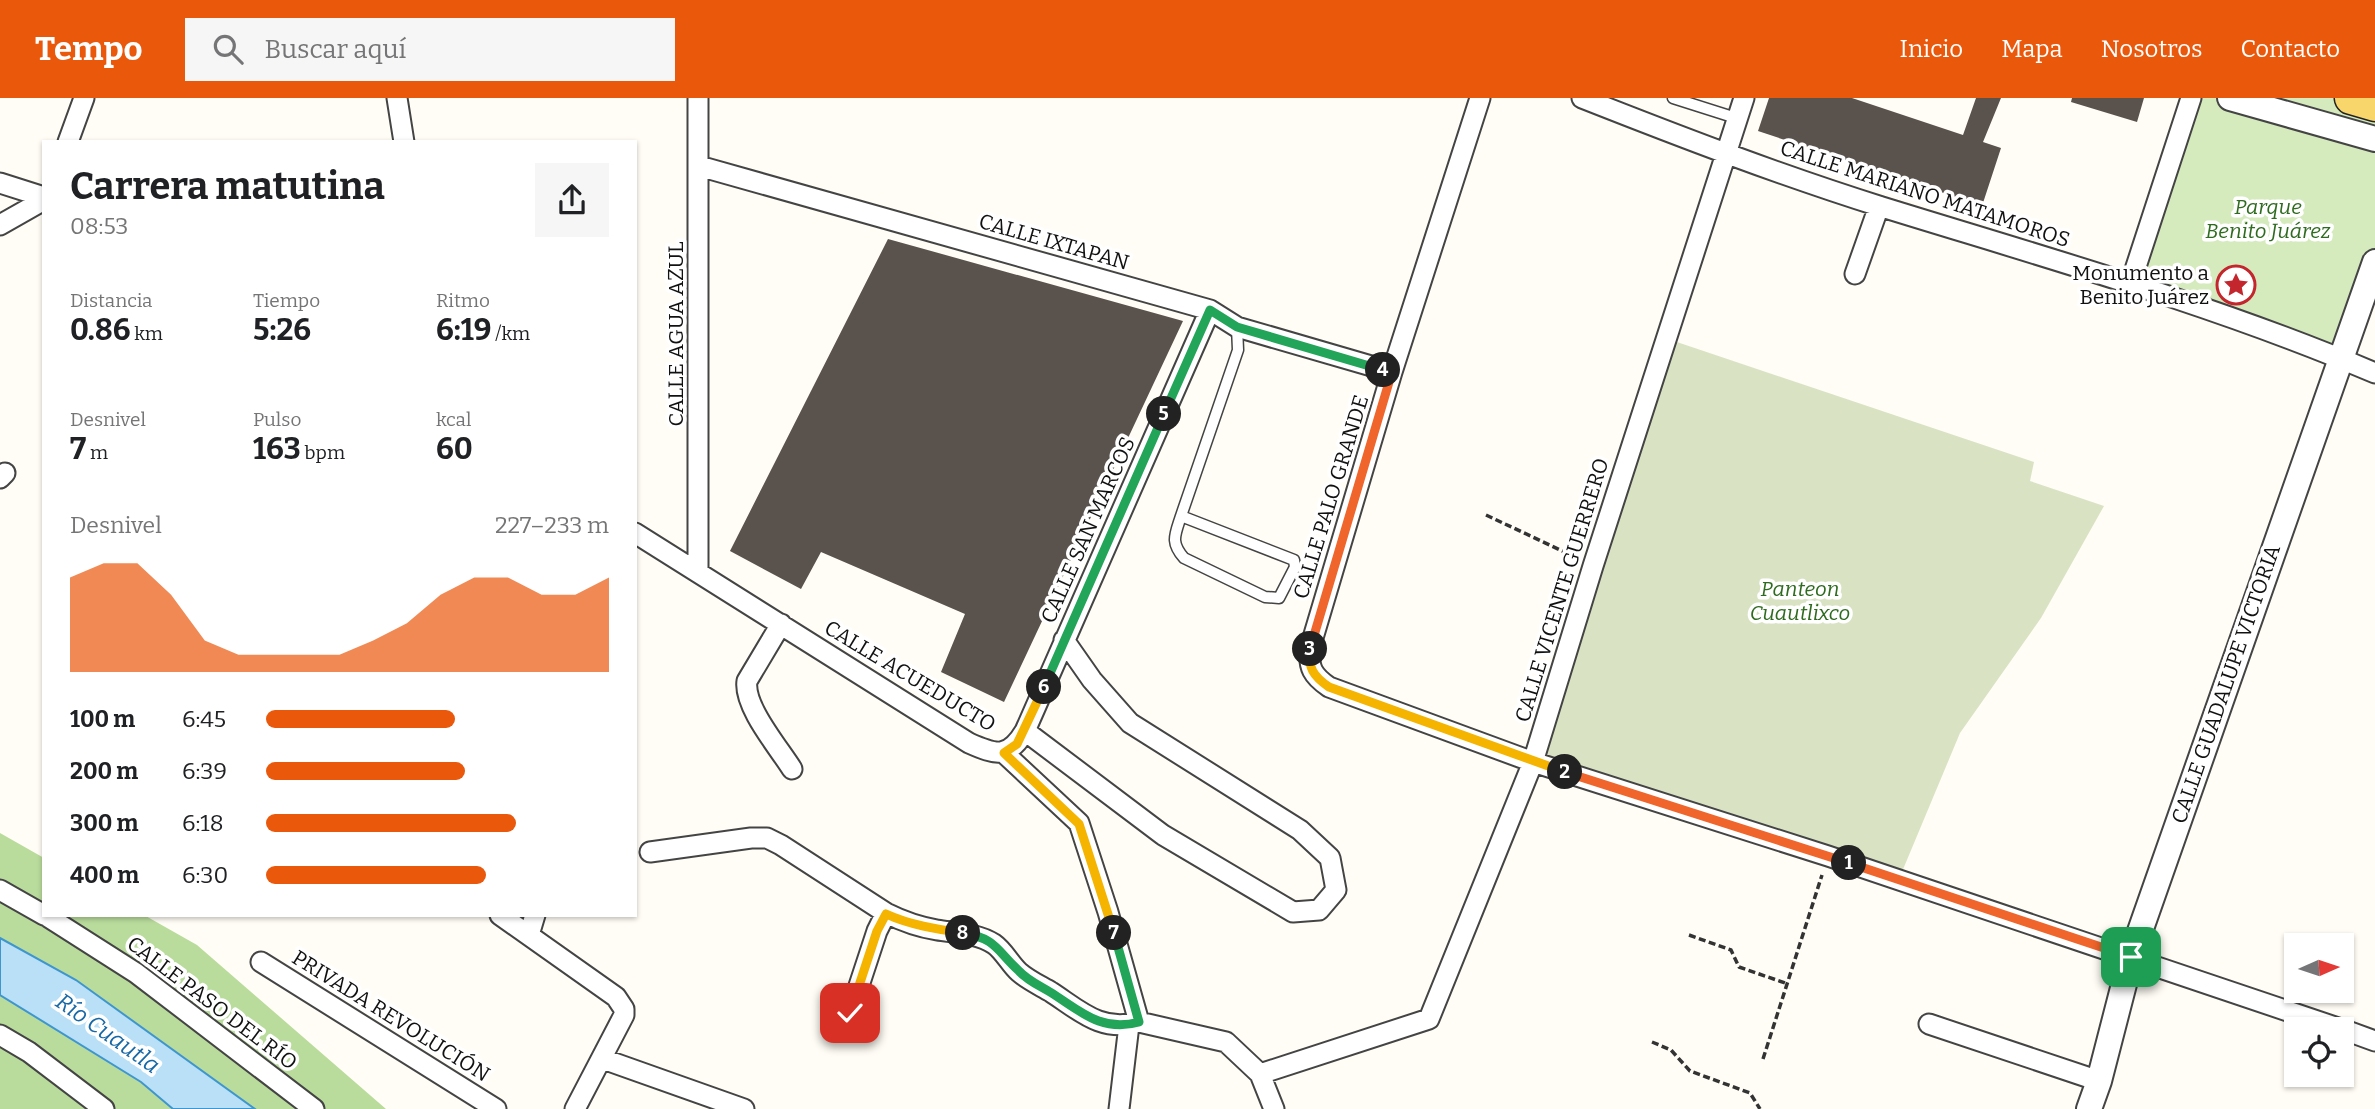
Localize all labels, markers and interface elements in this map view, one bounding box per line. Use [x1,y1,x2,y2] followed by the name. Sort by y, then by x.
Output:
[185,18,675,81] search box
[35,29,143,69] text: Tempo
[209,30,247,68] icon: search
[265,34,406,65] text: Buscar aquí
[1899,35,1963,63] text: Inicio
[2001,35,2063,63] text: Mapa
[2101,35,2202,63] text: Nosotros
[2240,35,2340,63] text: Contacto
[1777,135,2073,253] street label: CALLE MARIANO MATAMOROS
[70,163,385,209] text: Carrera matutina
[535,163,609,237] button: share
[2205,194,2331,244] park label: Parque Benito Juárez
[976,208,1132,276] street label: CALLE IXTAPAN
[70,212,128,240] text: 08:53
[663,241,689,427] street label: CALLE AGUA AZUL
[2072,260,2210,310] place label: Monumento a Benito Juárez
[2215,264,2257,306] place icon: Monumento a Benito Juárez
[70,289,152,312] text: Distancia
[253,289,320,312] text: Tiempo
[436,289,490,312] text: Ritmo
[70,312,130,348] text: 0.86
[253,312,311,348] text: 5:26
[436,312,491,348] text: 6:19
[130,322,163,345] text: km
[491,322,530,345] text: /km
[1366,352,1400,388] pin: 4
[1377,358,1388,381] text: 4
[1288,392,1374,602] street label: CALLE PALO GRANDE
[1146,396,1182,432] pin: 5
[1158,402,1169,425] text: 5
[70,408,146,431] text: Desnivel
[253,408,301,431] text: Pulso
[436,408,471,431] text: kcal
[70,431,86,467] text: 7
[253,431,301,467] text: 163
[436,431,473,467] text: 60
[1035,433,1141,627] street label: CALLE SAN MARCOS
[86,441,108,464] text: m
[301,441,345,464] text: bpm
[1509,455,1615,725] street label: CALLE VICENTE GUERRERO
[70,511,162,539] text: Desnivel
[495,511,609,539] text: 227–233 m
[2166,541,2286,827] street label: CALLE GUADALUPE VICTORIA
[1750,576,1850,626] park label: Panteon Cuautlixco
[820,615,1000,737] street label: CALLE ACUEDUCTO
[1292,632,1328,666] pin: 3
[1304,637,1315,660] text: 3
[1026,670,1062,704] pin: 6
[1038,675,1049,698] text: 6
[70,705,135,733] text: 100 m
[182,705,226,733] text: 6:45
[1548,754,1582,790] pin: 2
[70,757,138,785] text: 200 m
[182,757,227,785] text: 6:39
[1559,760,1570,783] text: 2
[70,809,139,837] text: 300 m
[182,809,224,837] text: 6:18
[1832,846,1867,880] pin: 1
[1844,851,1853,874] text: 1
[70,861,139,889] text: 400 m
[182,861,228,889] text: 6:30
[946,916,981,950] pin: 8
[1096,916,1132,950] pin: 7
[957,921,968,944] text: 8
[1108,921,1119,944] text: 7
[2101,927,2161,987] pin
[122,931,302,1075] street label: CALLE PASO DEL RÍO
[2284,933,2354,1003] north arrow
[2284,933,2354,1087] map controls
[2112,938,2150,976] icon: arrive
[287,944,495,1088] street label: PRIVADA REVOLUCIÓN
[820,983,880,1043] pin
[51,987,165,1079] water label: Río Cuautla
[831,994,869,1032] icon: check
[2284,1017,2354,1087] button: locate

